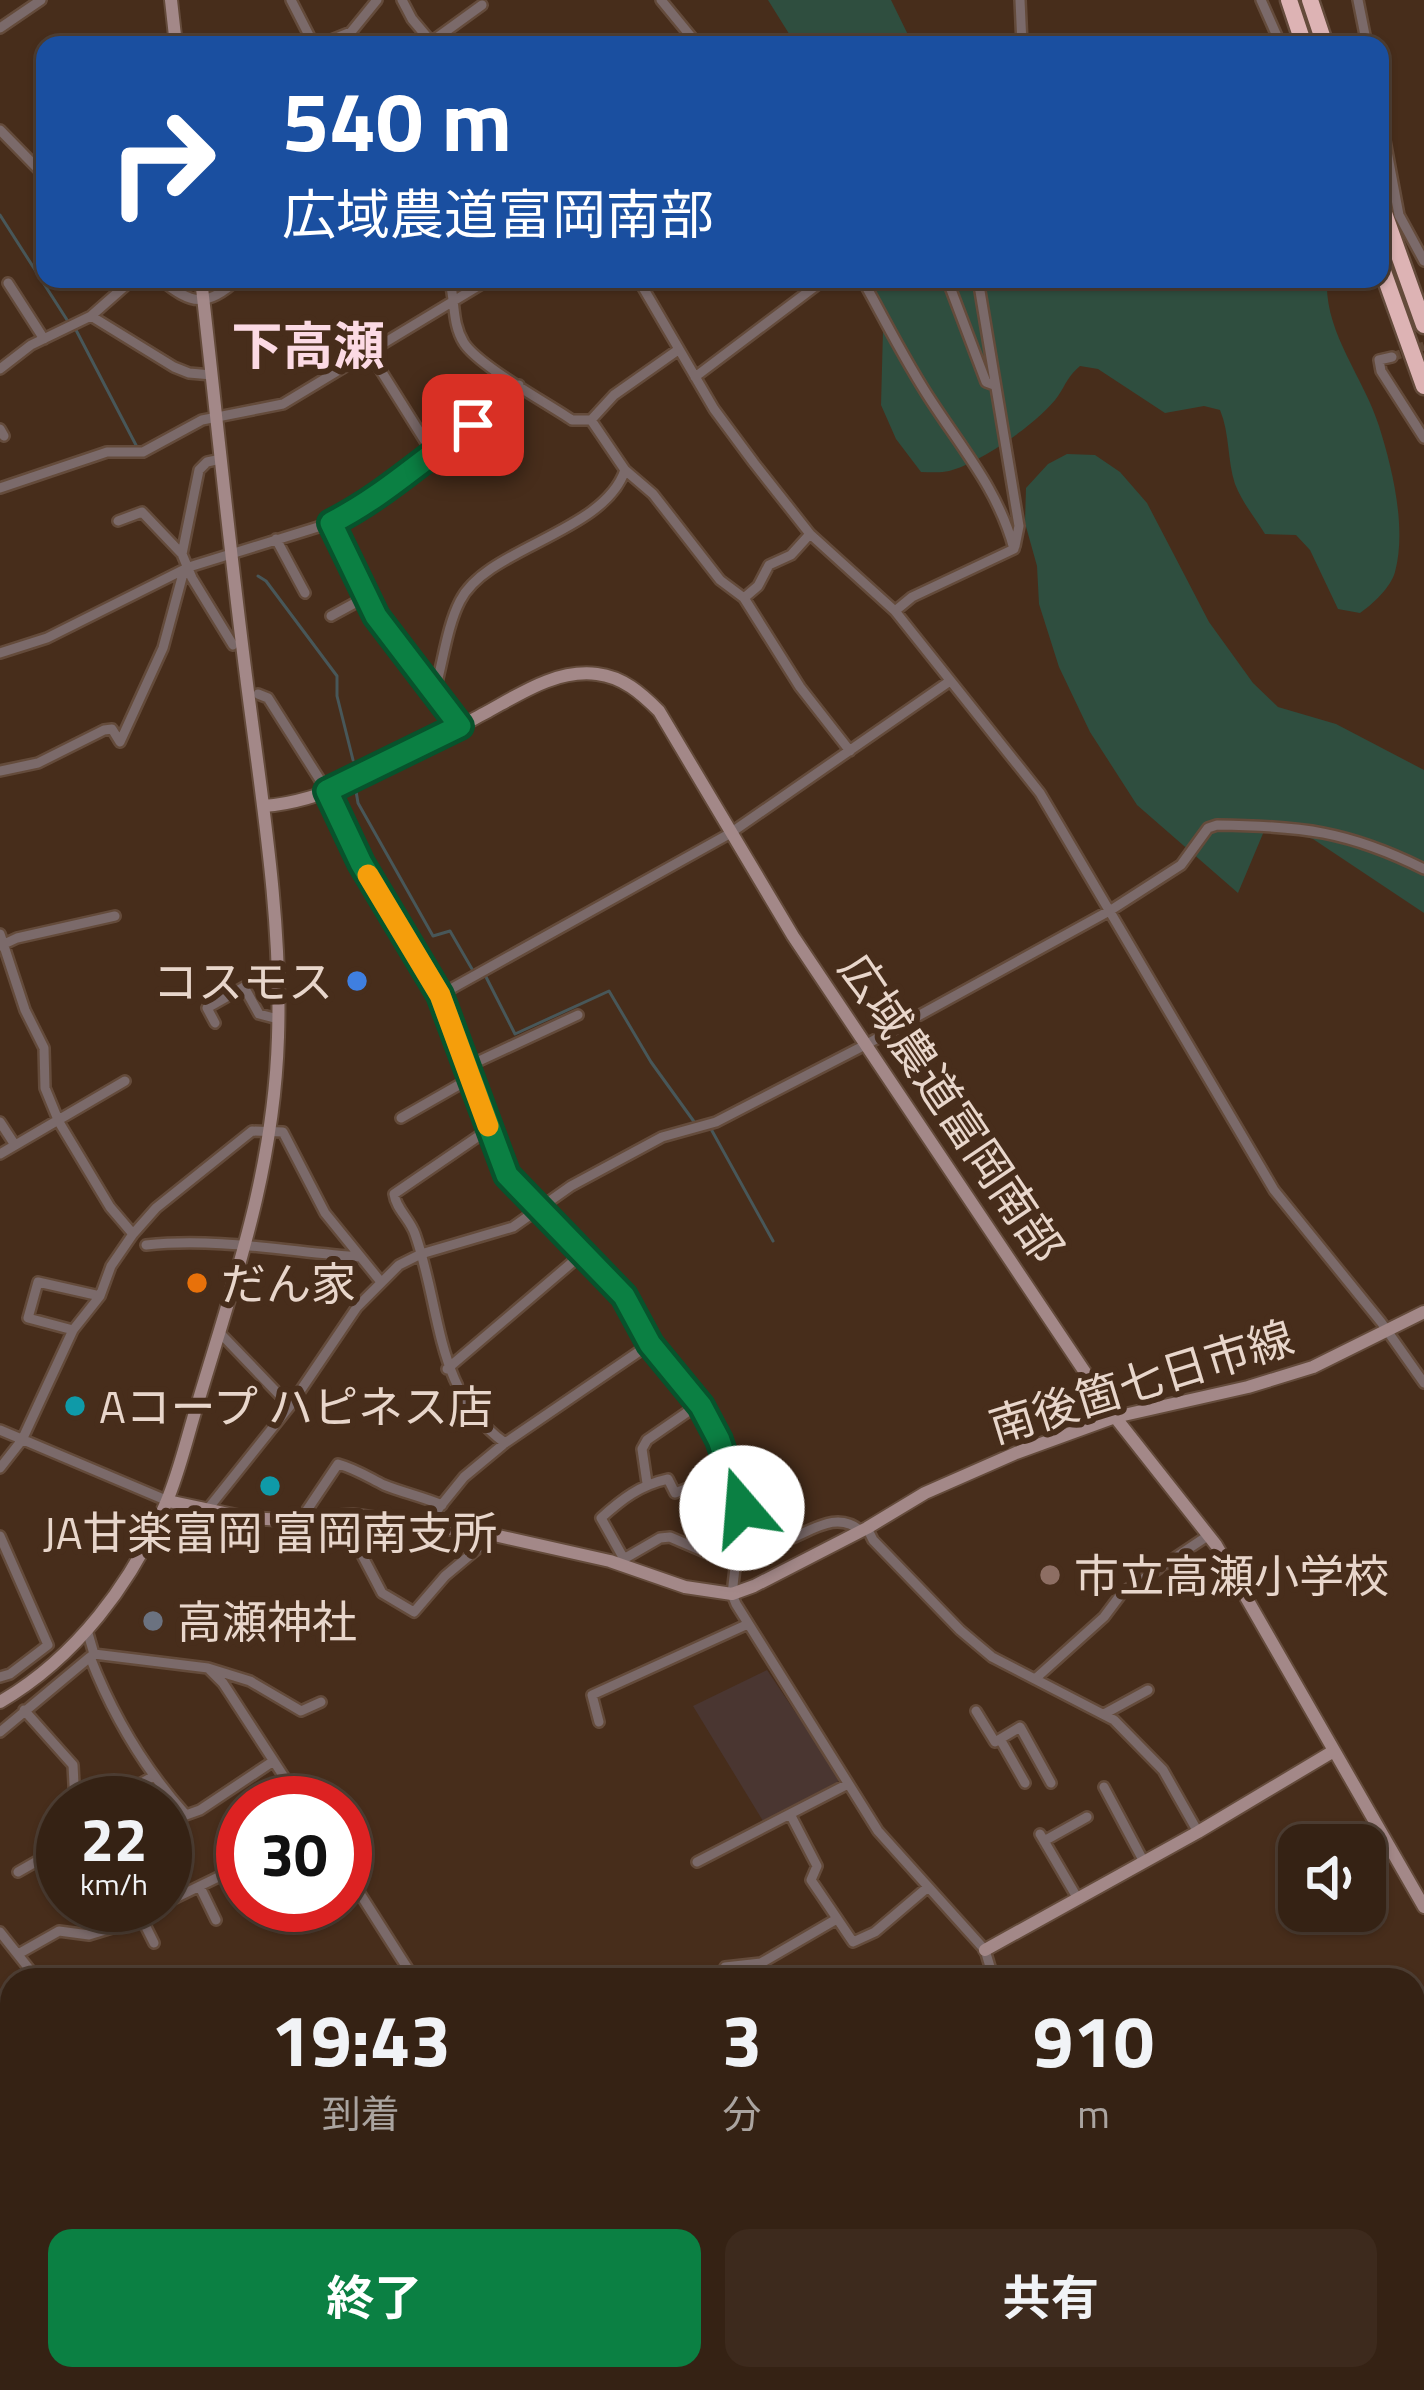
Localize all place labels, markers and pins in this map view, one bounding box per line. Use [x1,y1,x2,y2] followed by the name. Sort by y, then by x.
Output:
[422,374,524,476] pin
[153,947,333,1015] place label: コスモス
[344,968,370,994] marker: コスモス
[221,1249,356,1317] place label: だん家
[184,1270,210,1296] marker: だん家
[99,1372,493,1440] place label: Aコープ ハピネス店
[62,1393,88,1419] marker: Aコープ ハピネス店
[257,1473,283,1499] marker: JA甘楽富岡 富岡南支所
[43,1498,497,1566] place label: JA甘楽富岡 富岡南支所
[1074,1541,1389,1609] place label: 市立高瀬小学校
[1037,1562,1063,1588] marker: 市立高瀬小学校
[177,1587,357,1655] place label: 高瀬神社
[140,1608,166,1634] marker: 高瀬神社

